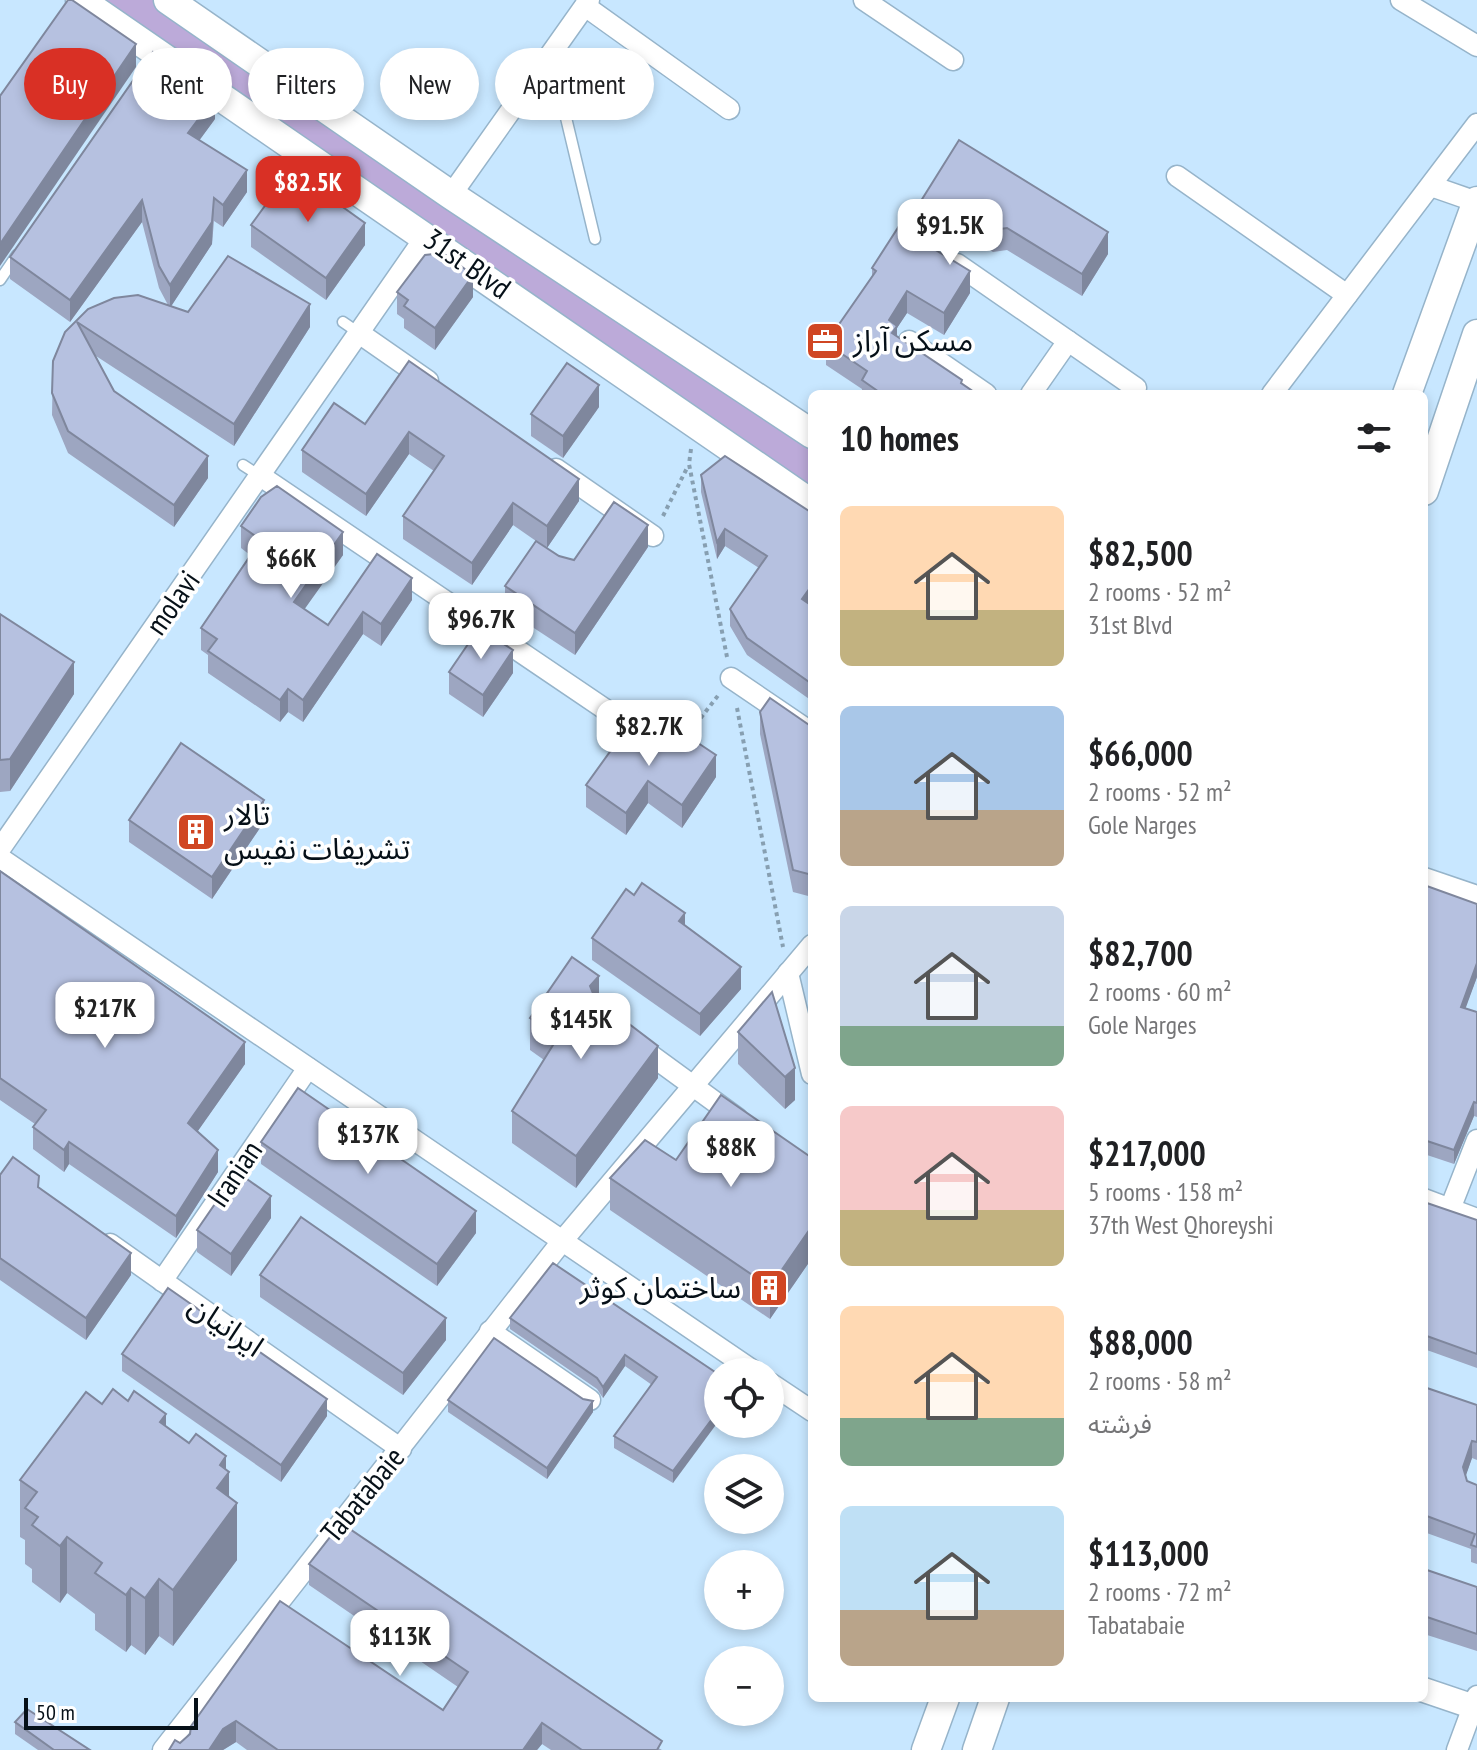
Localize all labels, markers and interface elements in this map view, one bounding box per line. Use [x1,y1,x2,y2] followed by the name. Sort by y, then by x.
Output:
[24,48,116,120] chip: Buy
[132,48,232,120] chip: Rent
[248,48,364,120] chip: Filters
[380,48,479,120] chip: New
[495,48,654,120] chip: Apartment
[243,156,373,224] pin: $82.5K
[274,165,342,198] text: $82.5K
[885,199,1015,267] pin: $91.5K
[916,208,984,241] text: $91.5K
[417,219,519,307] street label: 31st Blvd
[804,320,846,362] office icon: مسکن آراز
[852,320,973,359] place label: مسکن آراز
[840,416,959,460] text: 10 homes
[1352,416,1396,460] icon: filters
[1088,531,1193,575] text: $82,500
[244,532,338,600] pin: $66K
[904,538,1000,634] icon: home
[266,541,316,574] text: $66K
[136,562,208,642] street label: molavi
[1088,575,1232,608] text: 2 rooms · 52 m²
[416,593,546,661] pin: $96.7K
[447,602,515,635] text: $96.7K
[1088,608,1173,641] text: 31st Blvd
[584,700,714,768] pin: $82.7K
[615,709,683,742] text: $82.7K
[1088,731,1193,775] text: $66,000
[904,738,1000,834] icon: home
[1088,775,1232,808] text: 2 rooms · 52 m²
[223,794,410,867] place label: تالار تشریفات نفیس
[1088,808,1197,841] text: Gole Narges
[175,811,217,853] building icon: تالار تشریفات نفیس
[1088,931,1193,975] text: $82,700
[904,938,1000,1034] icon: home
[1088,975,1232,1008] text: 2 rooms · 60 m²
[49,982,161,1050] pin: $217K
[73,991,137,1024] text: $217K
[525,993,637,1061] pin: $145K
[549,1002,613,1035] text: $145K
[1088,1008,1197,1041] text: Gole Narges
[312,1108,424,1176] pin: $137K
[336,1117,400,1150] text: $137K
[684,1121,778,1189] pin: $88K
[706,1130,756,1163] text: $88K
[1088,1131,1206,1175] text: $217,000
[197,1132,270,1214] street label: Iranian
[904,1138,1000,1234] icon: home
[1088,1175,1243,1208] text: 5 rooms · 158 m²
[1088,1208,1274,1241] text: 37th West Qhoreyshi
[579,1267,741,1306] place label: ساختمان کوثر
[748,1267,790,1309] building icon: ساختمان کوثر
[182,1285,272,1365] street label: ایرانیان
[1088,1320,1193,1364] text: $88,000
[904,1338,1000,1434] icon: home
[704,1358,784,1726] map controls
[704,1358,784,1438] button: locate
[1088,1364,1232,1397] text: 2 rooms · 58 m²
[1088,1407,1152,1440] text: فرشته
[311,1438,412,1550] street label: Tabatabaie
[704,1454,784,1534] button: layers
[1088,1531,1209,1575] text: $113,000
[904,1538,1000,1634] icon: home
[704,1550,784,1630] button: +
[1088,1575,1232,1608] text: 2 rooms · 72 m²
[1088,1608,1185,1641] text: Tabatabaie
[344,1610,456,1678] pin: $113K
[368,1619,432,1652] text: $113K
[704,1646,784,1726] button: −
[24,1694,198,1730] scale bar
[36,1698,75,1726] text: 50 m

